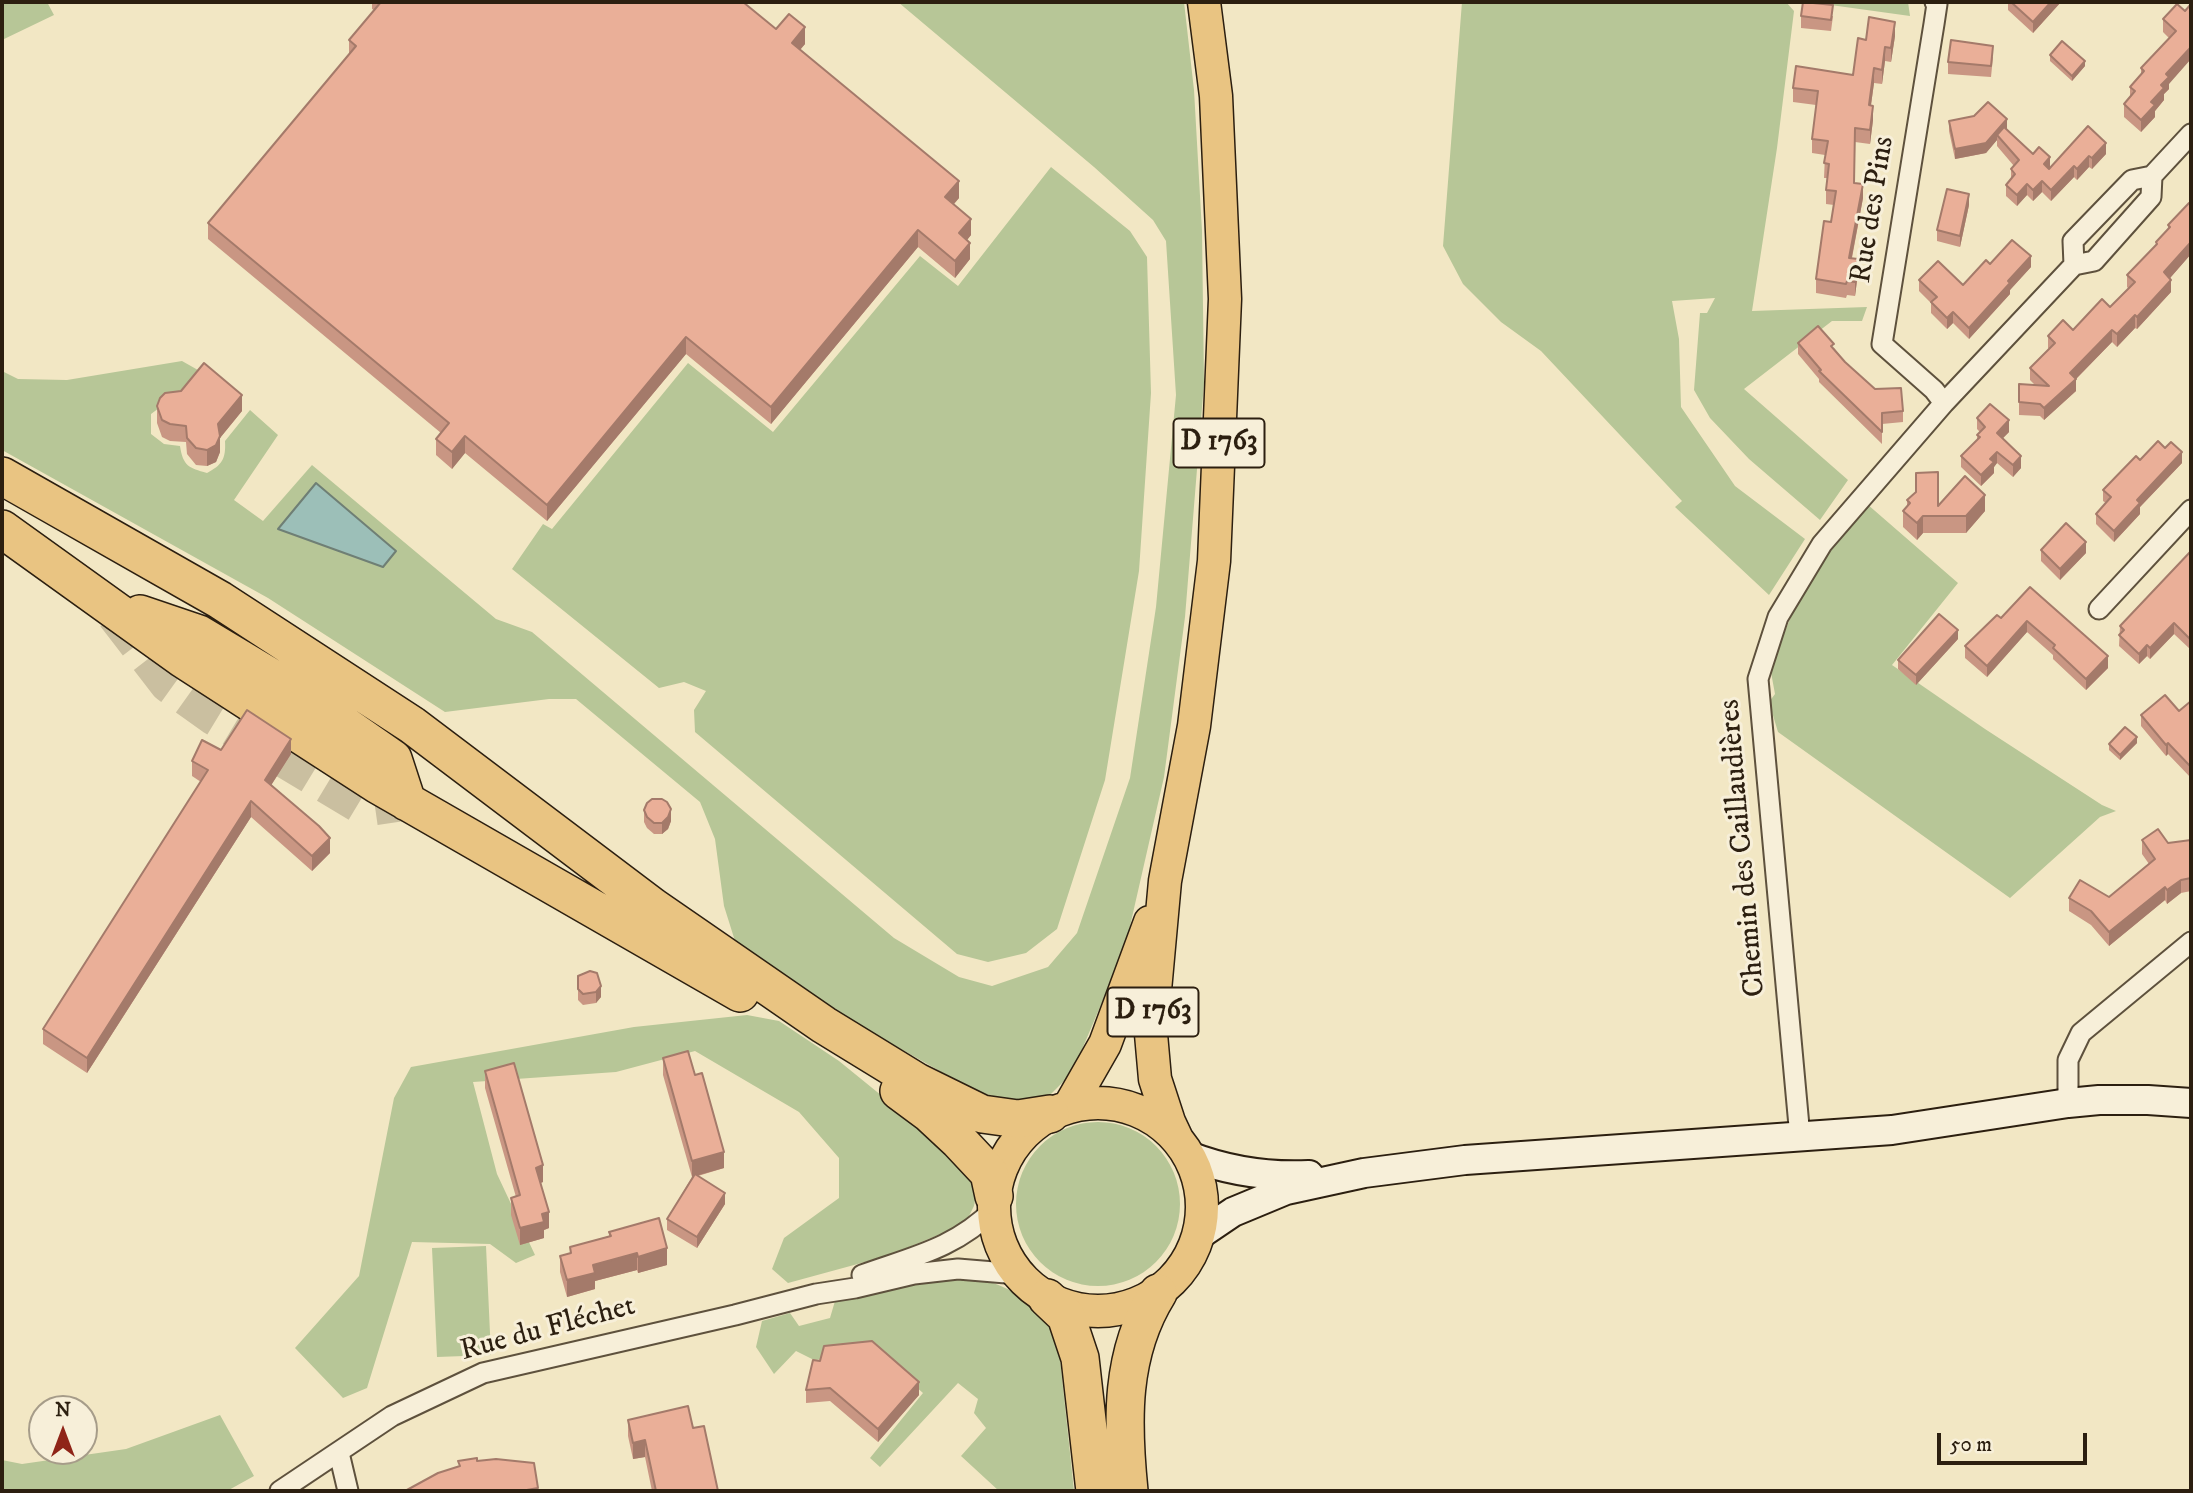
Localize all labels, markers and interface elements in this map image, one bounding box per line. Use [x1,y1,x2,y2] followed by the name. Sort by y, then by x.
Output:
[1845,134,1903,286] street label: Rue des Pins
[1174,418,1264,467] road number: D 1763
[1713,698,1775,998] street label: Chemin des Caillaudières
[1108,988,1198,1036] road number: D 1763
[457,1289,639,1371] street label: Rue du Fléchet
[28,1395,98,1465] north arrow
[55,1399,71,1422] text: N
[1941,1420,2092,1464] scale bar
[1950,1432,1992,1458] text: 50 m

